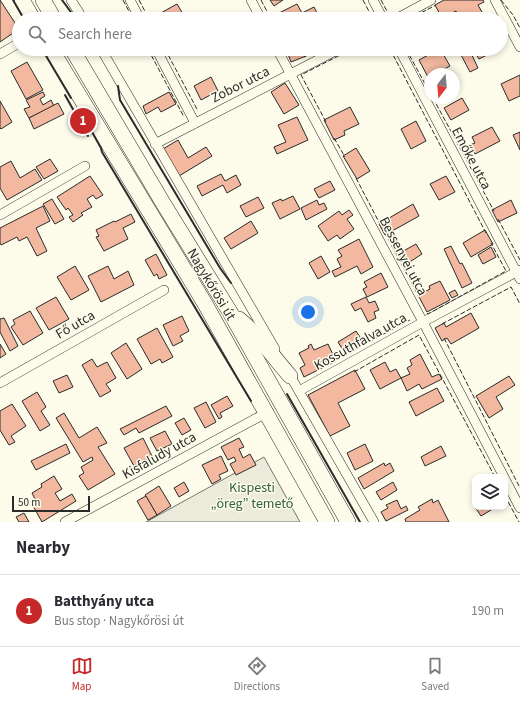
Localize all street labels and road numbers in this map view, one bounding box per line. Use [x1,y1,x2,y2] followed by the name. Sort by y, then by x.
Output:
[208,62,273,108] street label: Zobor utca
[446,124,496,193] street label: Emőke utca
[374,214,432,299] street label: Bessenyei utca
[182,245,241,325] street label: Nagykőrösi út
[52,306,99,344] street label: Fő utca
[310,308,410,376] street label: Kossuthfalva utca
[119,427,200,485] street label: Kisfaludy utca

